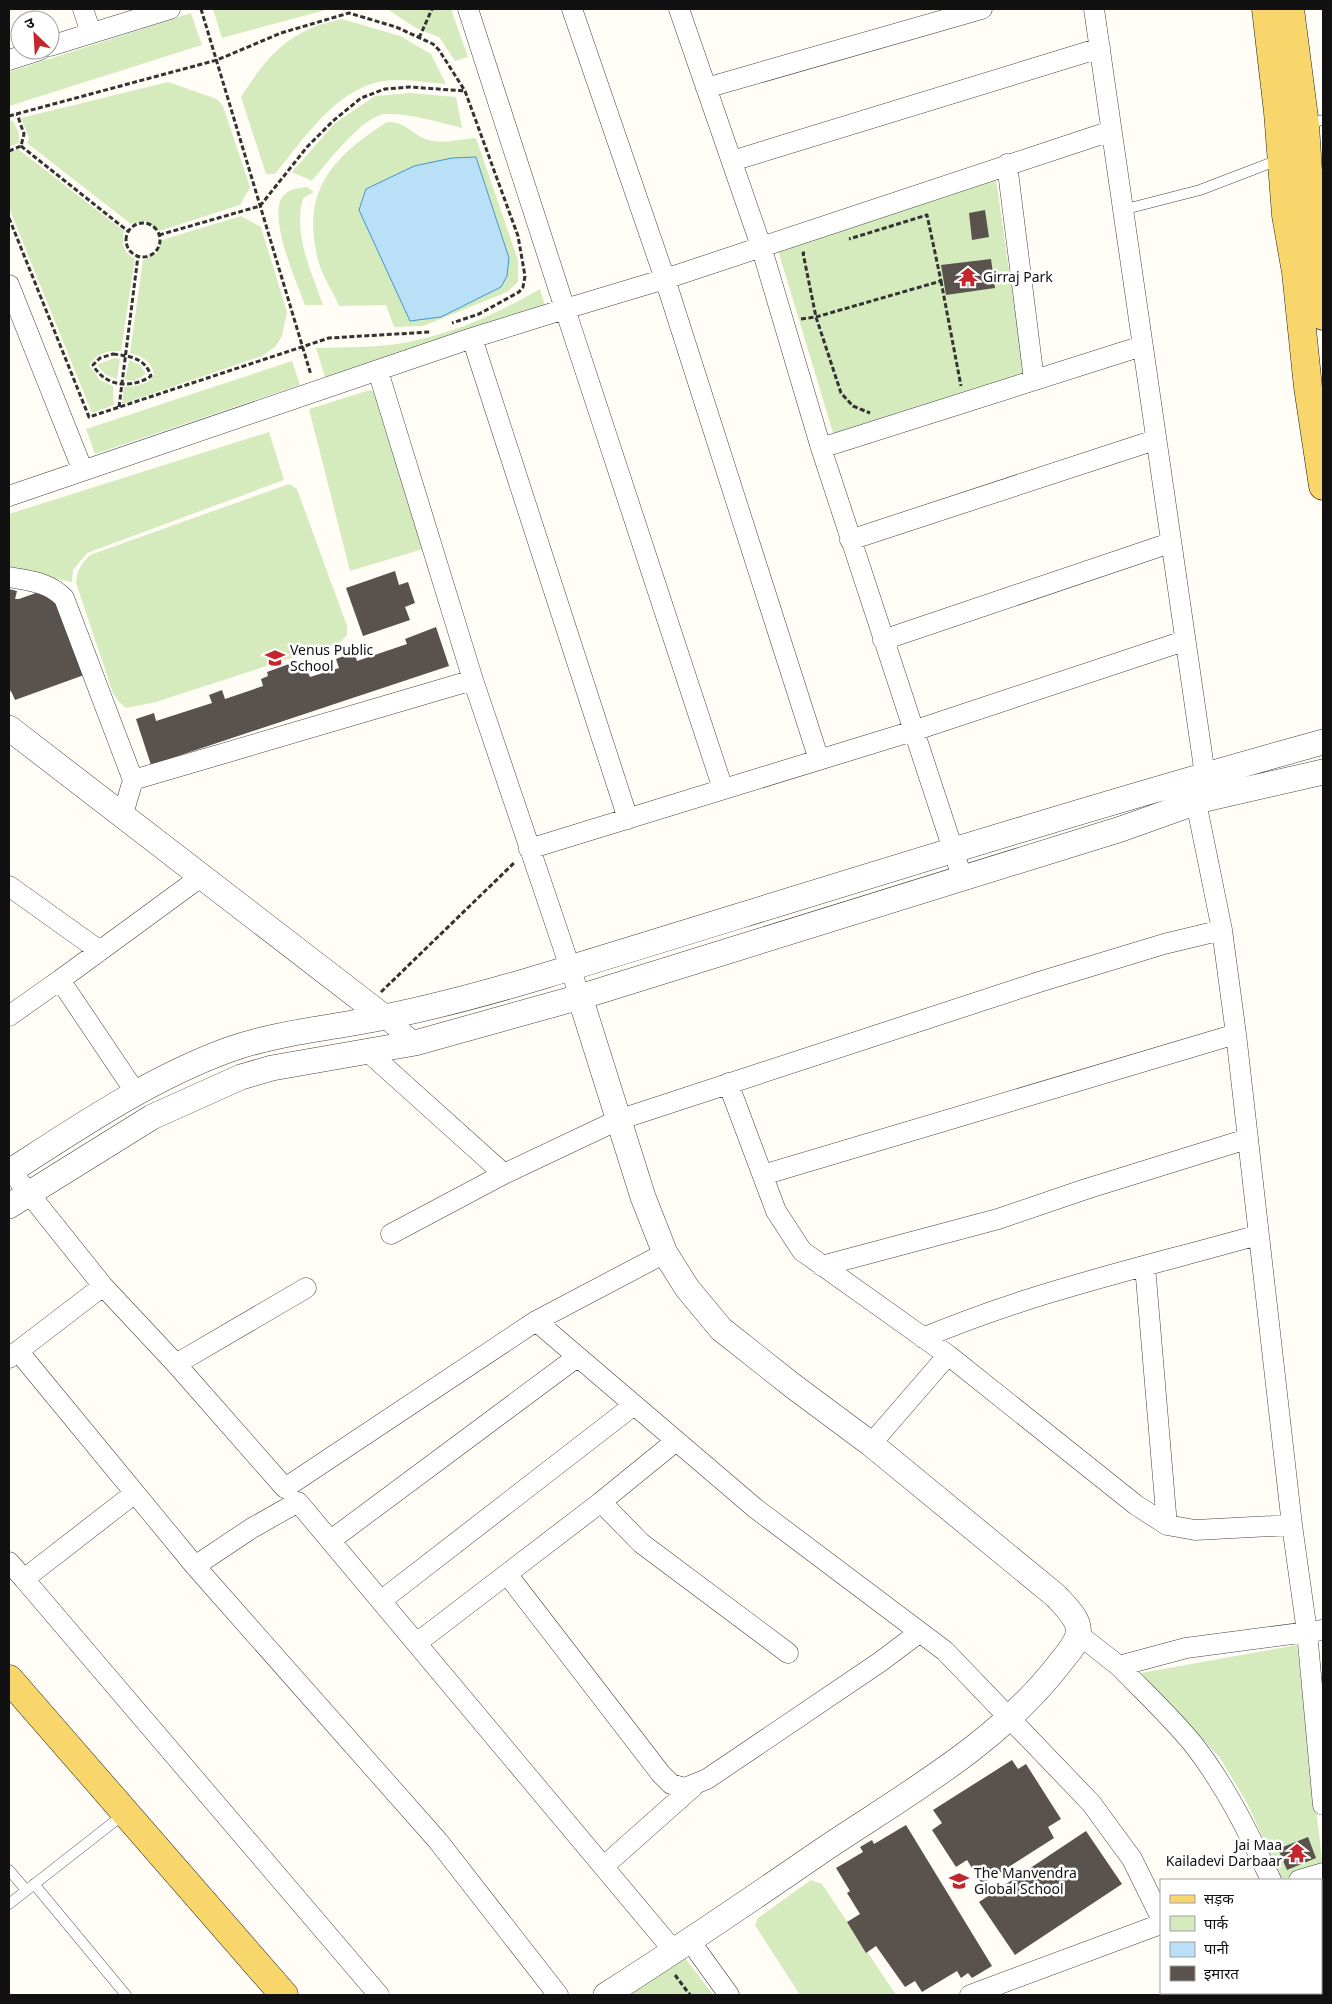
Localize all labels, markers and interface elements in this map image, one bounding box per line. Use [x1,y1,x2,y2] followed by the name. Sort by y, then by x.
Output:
[10,10,60,60] north arrow
[22,14,39,35] text: उ
[957,266,979,288] temple icon: Girraj Park
[983,269,1053,288] place label: Girraj Park
[290,642,374,677] place label: Venus Public School
[264,647,286,669] school or university icon: Venus Public School
[1166,1837,1282,1872] place label: Jai Maa Kailadevi Darbaar
[1286,1842,1308,1864] temple icon: Jai Maa Kailadevi Darbaar
[974,1865,1077,1900] place label: The Manvendra Global School
[948,1870,970,1892] school or university icon: The Manvendra Global School
[1160,1879,1322,1994] legend
[1204,1891,1234,1910] text: सड़क
[1204,1915,1228,1935] text: पार्क
[1204,1941,1230,1960] text: पानी
[1204,1966,1239,1985] text: इमारत

